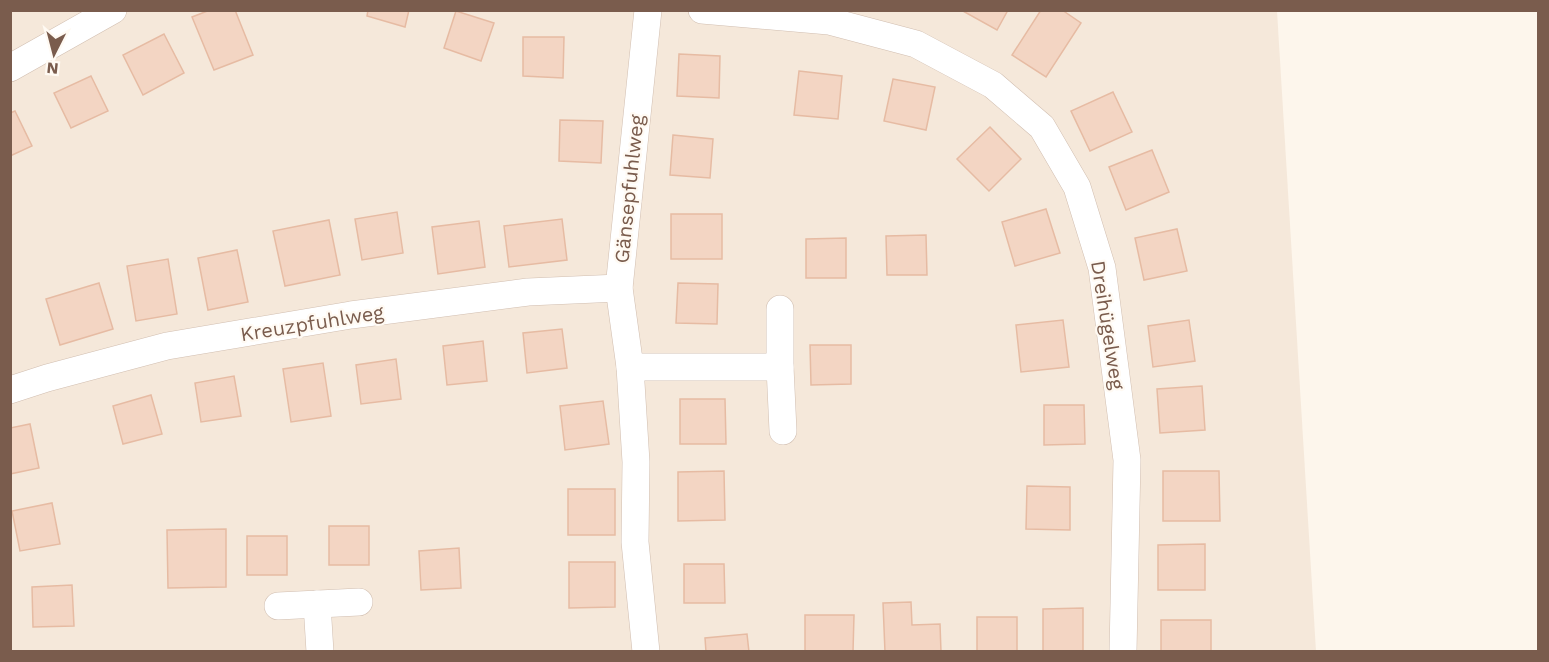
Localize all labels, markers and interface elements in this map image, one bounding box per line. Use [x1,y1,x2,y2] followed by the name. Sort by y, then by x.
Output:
[24,24,84,84] north arrow
[46,58,59,78] text: N
[609,113,649,265] street label: Gänsepfuhlweg
[1086,259,1130,392] street label: Dreihügelweg
[239,300,386,346] street label: Kreuzpfuhlweg

